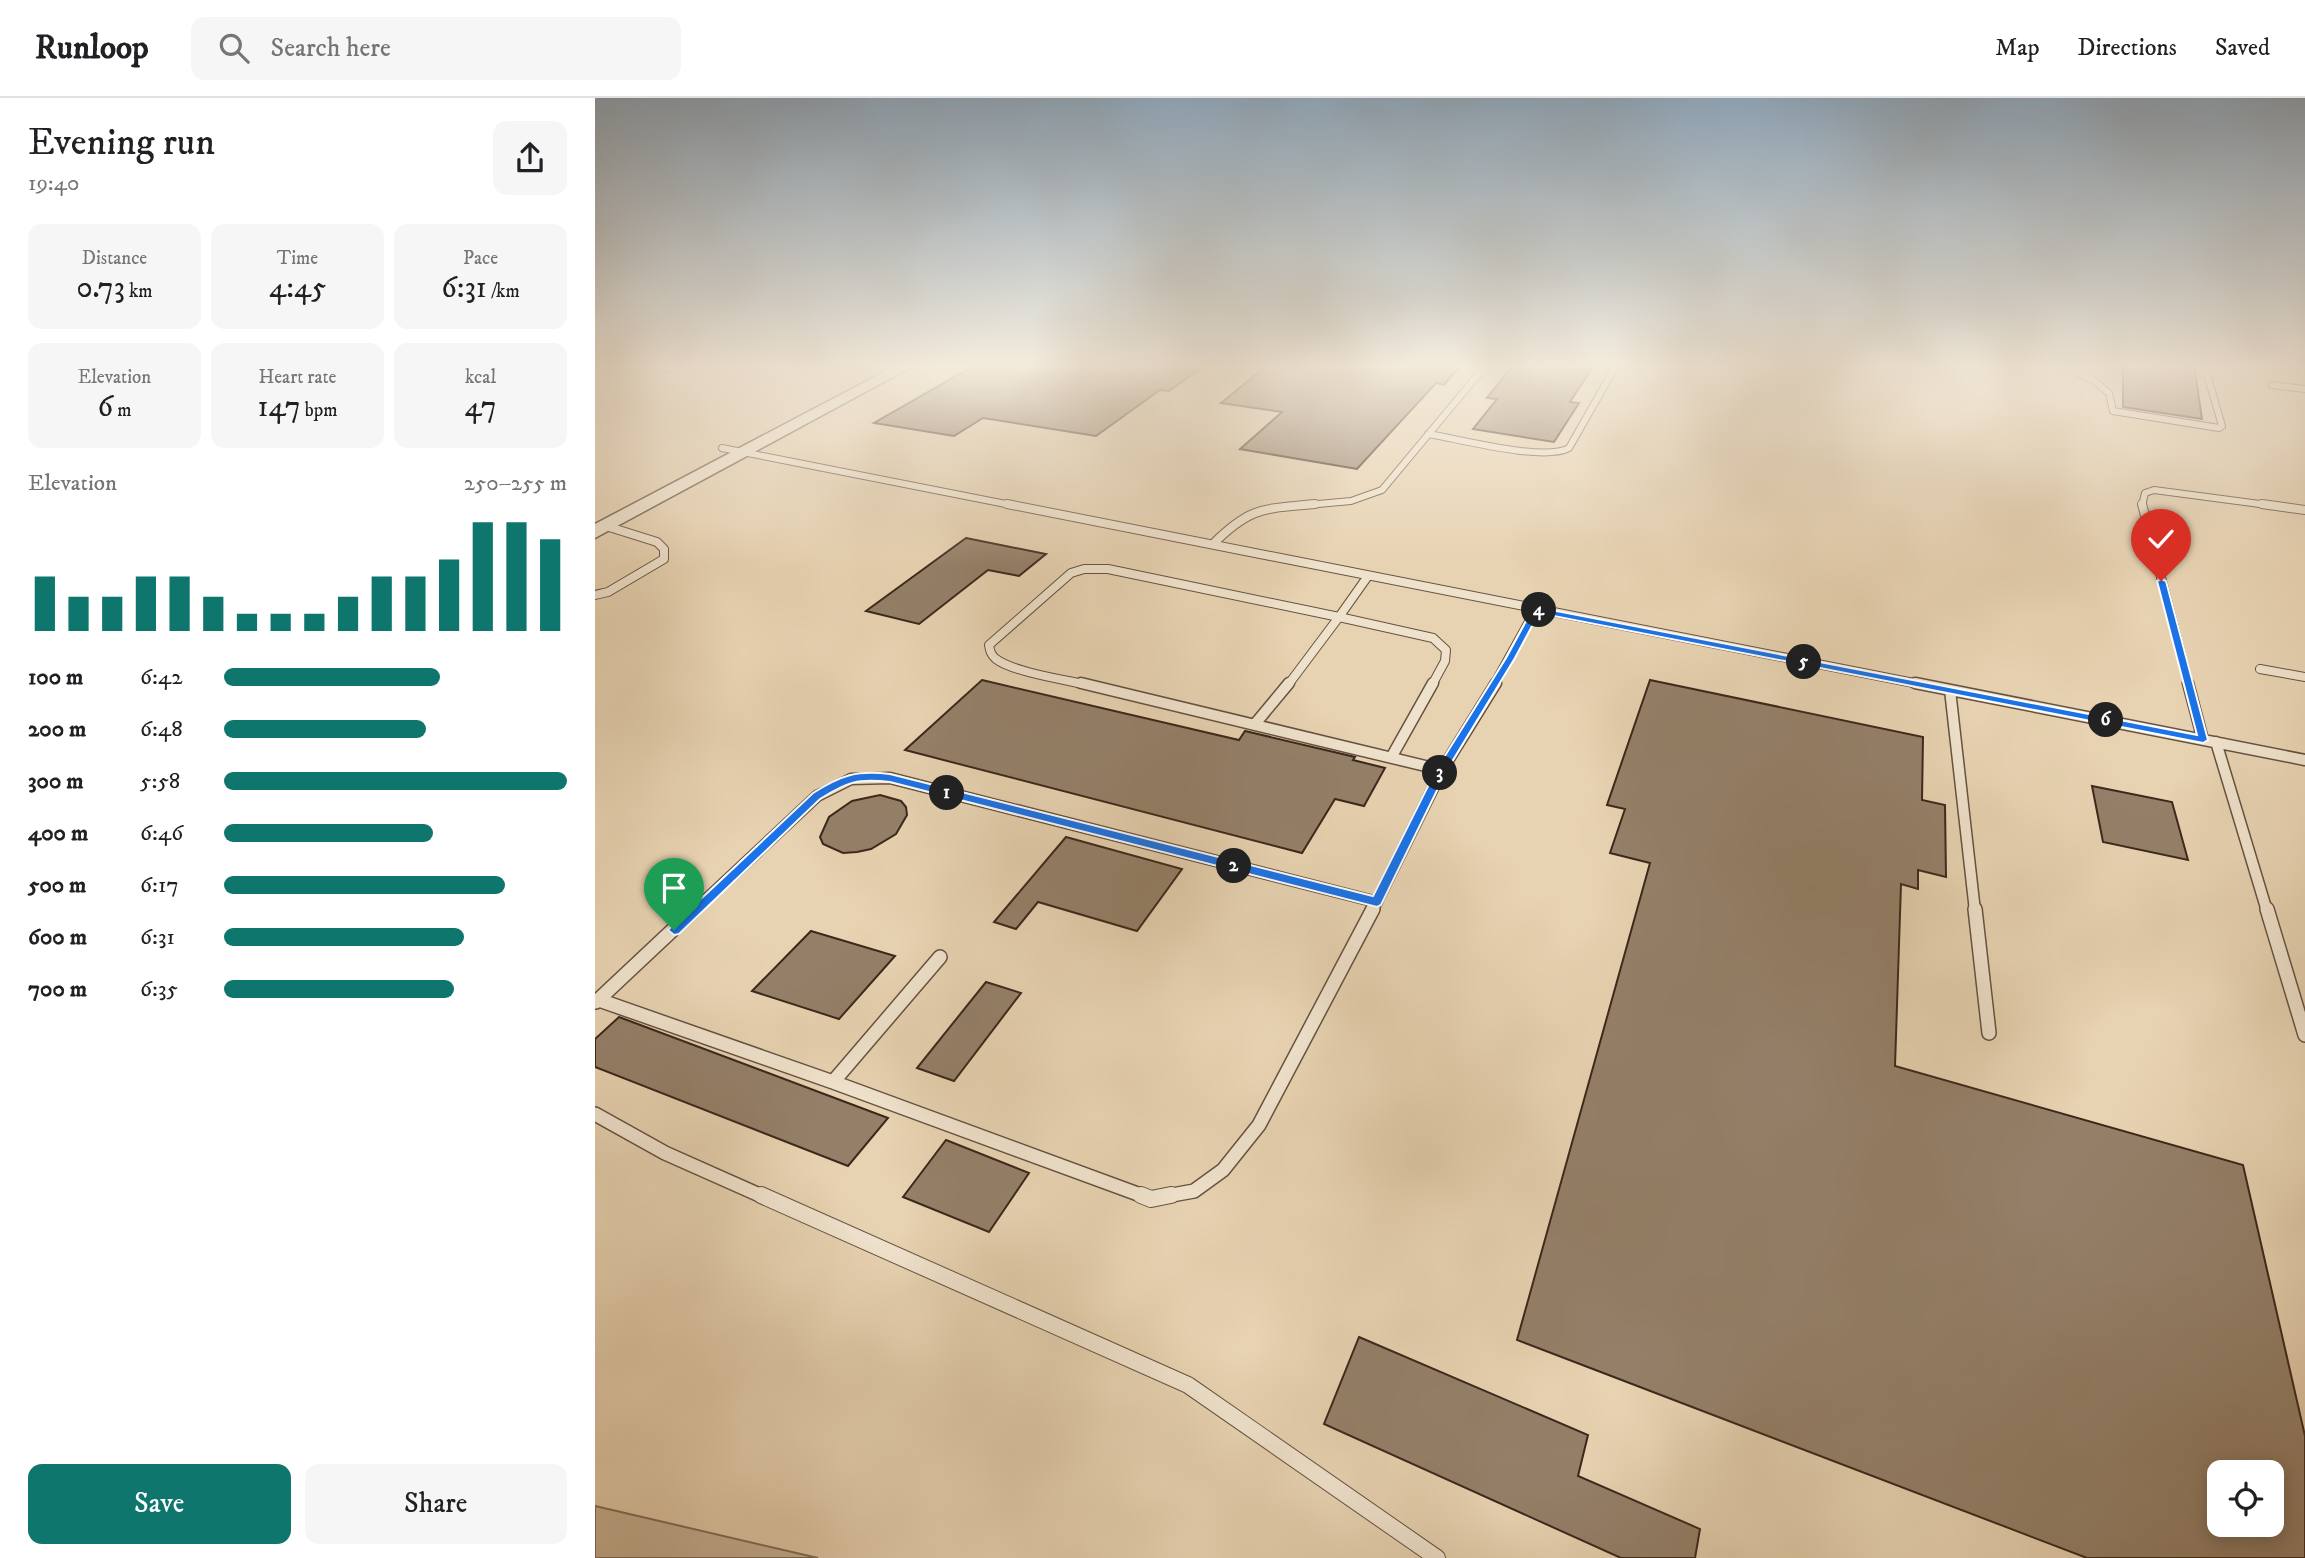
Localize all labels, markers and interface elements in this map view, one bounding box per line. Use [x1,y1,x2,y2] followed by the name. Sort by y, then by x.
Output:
[191,17,681,80] search box
[35,28,149,69] text: Runloop
[215,29,253,67] icon: search
[271,32,391,65] text: Search here
[1995,33,2040,63] text: Map
[2078,33,2177,63] text: Directions
[2215,33,2270,63] text: Saved
[28,119,215,167] text: Evening run
[493,121,567,195] button: share
[28,169,79,198] text: 19:40
[82,247,147,270] text: Distance
[277,247,318,270] text: Time
[463,247,498,270] text: Pace
[76,270,125,307] text: 0.73
[269,270,326,307] text: 4:45
[441,270,487,307] text: 6:31
[125,280,153,303] text: km
[487,280,520,303] text: /km
[78,366,151,389] text: Elevation
[259,366,336,389] text: Heart rate
[465,366,496,389] text: kcal
[98,389,113,426] text: 6
[258,389,301,426] text: 147
[464,389,497,426] text: 47
[113,399,131,422] text: m
[301,399,337,422] text: bpm
[28,469,117,498] text: Elevation
[464,469,567,498] text: 250–255 m
[2131,509,2191,581] pin
[2142,520,2180,558] icon: check
[1521,592,1557,628] pin: 4
[1533,598,1544,621] text: 4
[1787,644,1821,680] pin: 5
[1799,650,1808,673] text: 5
[28,663,83,692] text: 100 m
[140,663,183,692] text: 6:42
[2089,702,2123,738] pin: 6
[2101,708,2110,731] text: 6
[28,715,86,744] text: 200 m
[140,715,183,744] text: 6:48
[1423,756,1457,790] pin: 3
[1436,761,1443,784] text: 3
[28,767,84,796] text: 300 m
[140,767,180,796] text: 5:58
[929,776,965,810] pin: 1
[943,781,950,804] text: 1
[28,819,88,848] text: 400 m
[140,819,183,848] text: 6:46
[1217,848,1251,884] pin: 2
[1229,854,1238,877] text: 2
[644,858,704,930] pin
[655,869,693,907] icon: arrive
[28,871,86,900] text: 500 m
[140,871,179,900] text: 6:17
[28,923,87,952] text: 600 m
[140,923,175,952] text: 6:31
[28,975,87,1004] text: 700 m
[140,975,178,1004] text: 6:35
[2207,1460,2284,1537] map controls
[2207,1460,2284,1537] button: locate
[28,1464,291,1544] button: Save
[305,1464,567,1544] button: Share

